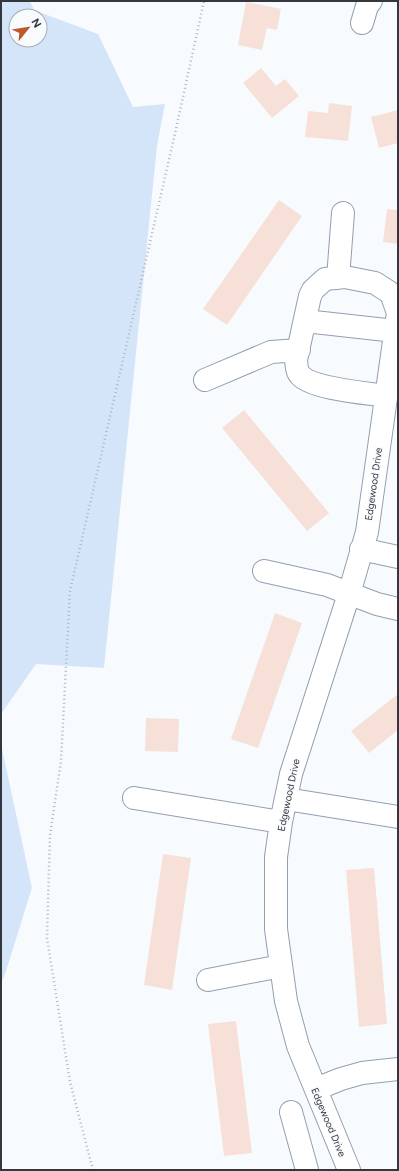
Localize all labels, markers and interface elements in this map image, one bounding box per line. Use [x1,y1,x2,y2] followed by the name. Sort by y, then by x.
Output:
[8,8,48,48] north arrow
[28,16,44,30] text: N
[362,446,385,521] street label: Edgewood Drive
[274,757,303,833] street label: Edgewood Drive
[308,1086,349,1159] street label: Edgewood Drive

